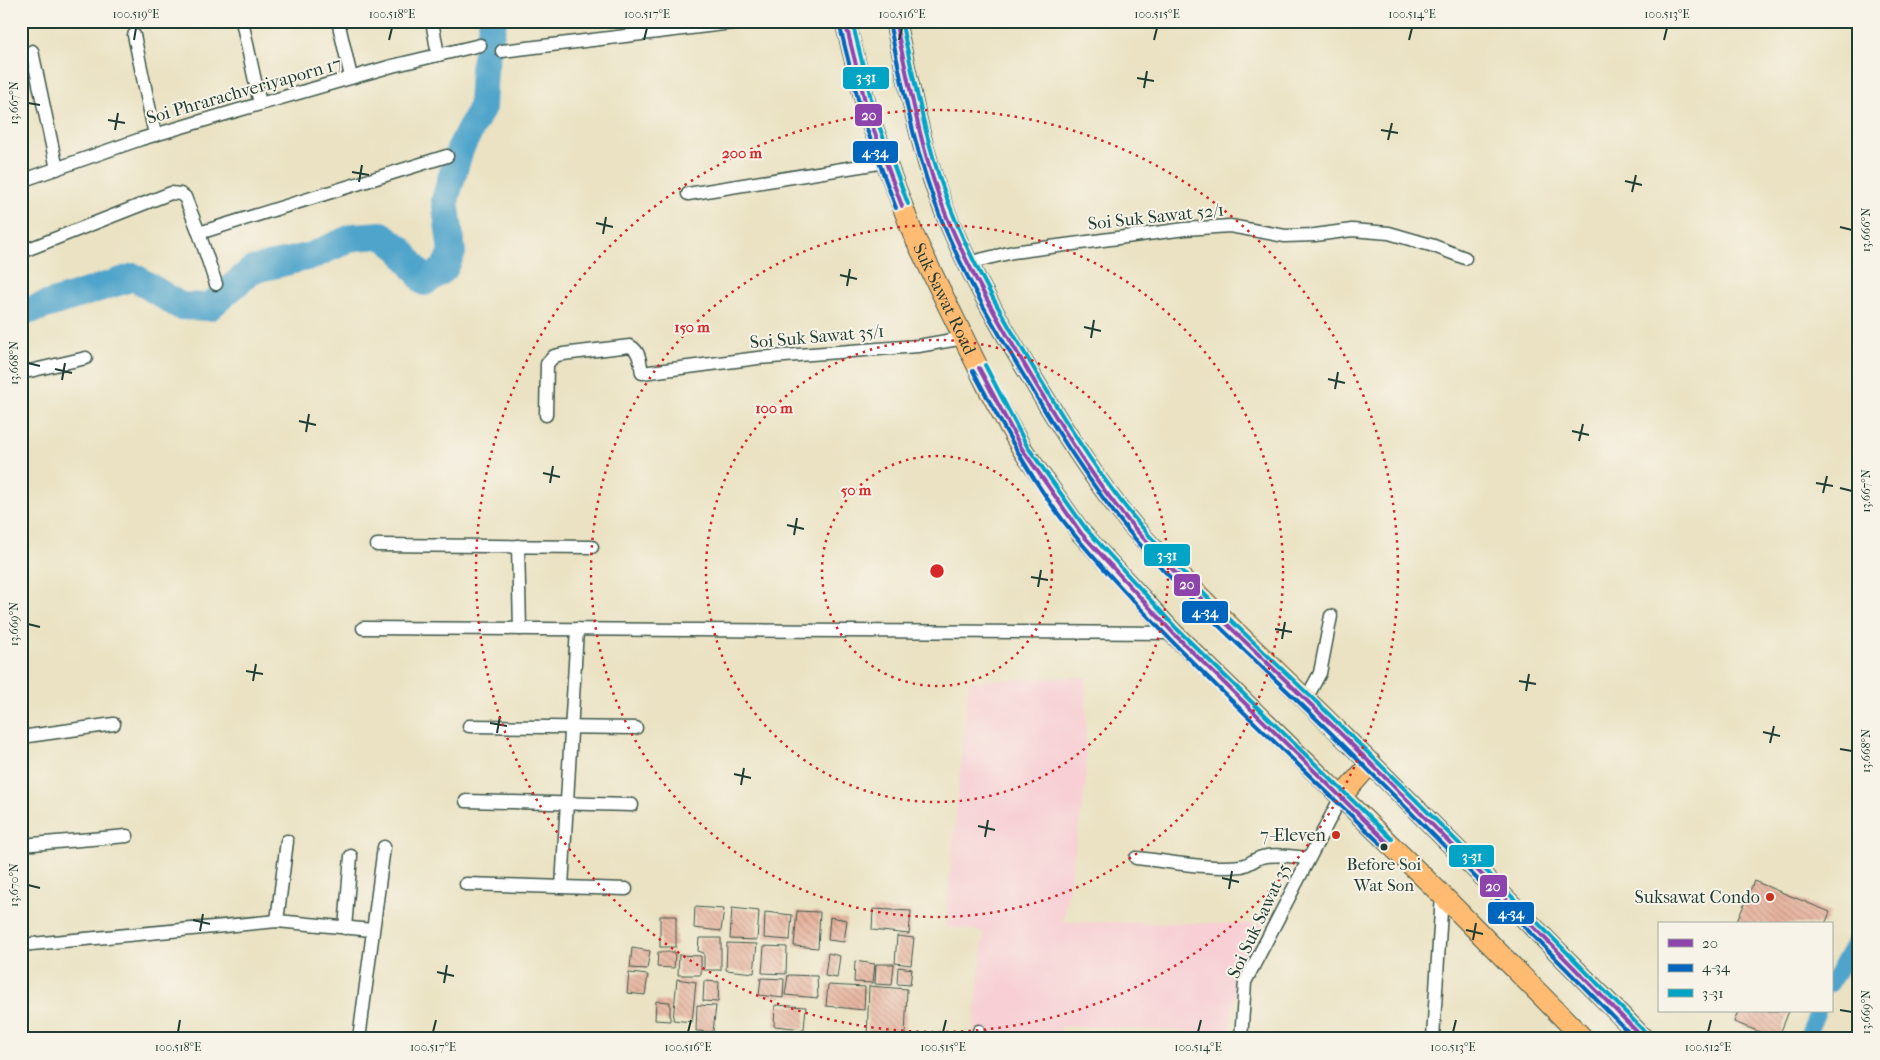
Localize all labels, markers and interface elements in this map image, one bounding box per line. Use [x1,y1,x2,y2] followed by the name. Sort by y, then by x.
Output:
[113,7,159,21] text: 100.519°E
[369,7,415,21] text: 100.518°E
[624,7,670,21] text: 100.517°E
[879,7,925,21] text: 100.516°E
[1134,7,1180,21] text: 100.515°E
[1388,7,1436,21] text: 100.514°E
[1644,7,1690,21] text: 100.513°E
[144,53,344,129] street label: Soi Phrarachveriyaporn 17
[842,66,890,90] line badge: 3-31
[856,69,876,86] text: 3-31
[7,81,21,125] text: 13.667°N
[854,103,883,127] line badge: 20
[862,107,877,124] text: 20
[852,140,899,164] line badge: 4-34
[722,144,762,162] text: 200 m
[861,144,889,161] text: 4-34
[1087,199,1225,235] street label: Soi Suk Sawat 52/1
[1859,208,1873,252] text: 13.666°N
[908,239,981,358] street label: Suk Sawat Road
[674,318,710,336] text: 150 m
[749,321,885,353] street label: Soi Suk Sawat 35/1
[7,341,21,385] text: 13.668°N
[755,399,793,417] text: 100 m
[1859,469,1873,513] text: 13.667°N
[841,481,872,499] text: 50 m
[1143,543,1191,567] line badge: 3-31
[1157,547,1177,564] text: 3-31
[928,562,946,580] centre of rings
[1173,573,1201,597] line badge: 20
[1180,576,1195,593] text: 20
[1181,600,1229,624] line badge: 4-34
[7,602,21,646] text: 13.669°N
[1191,604,1219,621] text: 4-34
[1859,729,1873,773] text: 13.668°N
[1260,825,1327,846] place label: 7-Eleven
[1330,829,1342,841] marker: 7-Eleven
[1379,842,1389,852] marker: Before Soi Wat Son
[1448,844,1495,868] line badge: 3-31
[1462,848,1482,865] text: 3-31
[1347,854,1421,895] place label: Before Soi Wat Son
[1223,860,1295,982] street label: Soi Suk Sawat 35
[7,863,21,907] text: 13.670°N
[1479,874,1508,898] line badge: 20
[1486,878,1501,895] text: 20
[1635,887,1760,908] place label: Suksawat Condo
[1764,891,1776,903] marker: Suksawat Condo
[1487,901,1535,925] line badge: 4-34
[1497,905,1525,922] text: 4-34
[1658,922,1832,1012] legend
[1702,934,1718,952] text: 20
[1702,958,1731,976] text: 4-34
[1702,984,1724,1002] text: 3-31
[1859,990,1873,1034] text: 13.669°N
[155,1040,201,1054] text: 100.518°E
[410,1040,456,1054] text: 100.517°E
[665,1040,711,1054] text: 100.516°E
[920,1040,966,1054] text: 100.515°E
[1174,1040,1222,1054] text: 100.514°E
[1430,1040,1476,1054] text: 100.513°E
[1685,1040,1731,1054] text: 100.512°E

